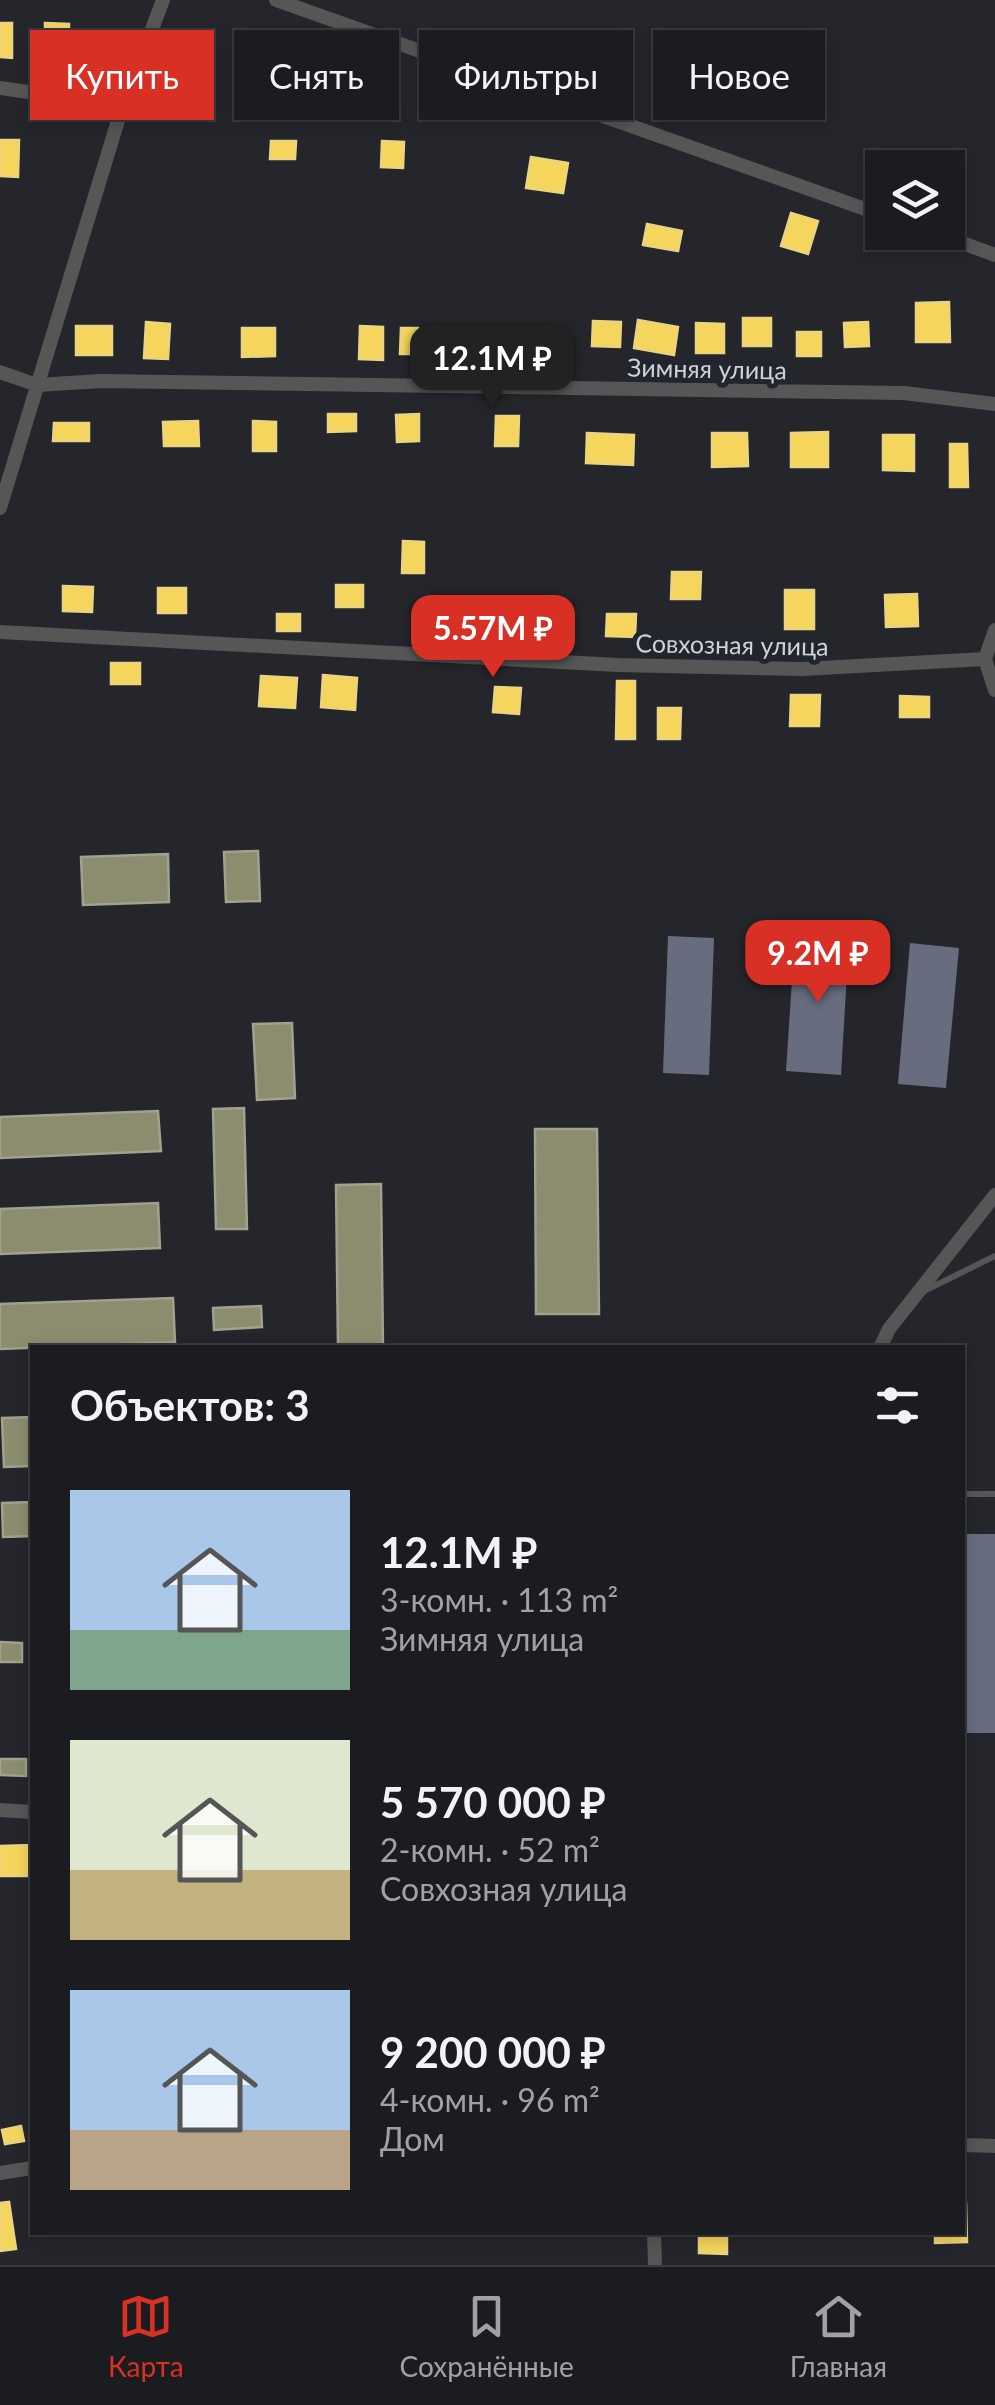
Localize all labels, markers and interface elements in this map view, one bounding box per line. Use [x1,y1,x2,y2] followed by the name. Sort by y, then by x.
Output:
[30,30,214,120] chip: Купить
[234,30,399,120] chip: Снять
[419,30,633,120] chip: Фильтры
[653,30,825,120] chip: Новое
[865,150,965,250] map controls
[865,150,965,250] button: layers
[400,325,584,410] pin: 12.1M ₽
[432,338,552,377] text: 12.1M ₽
[627,352,787,384] street label: Зимняя улица
[401,595,585,680] pin: 5.57M ₽
[433,608,553,647] text: 5.57M ₽
[635,627,829,661] street label: Совхозная улица
[737,920,899,1005] pin: 9.2M ₽
[767,933,869,972] text: 9.2M ₽
[870,1378,925,1433] icon: filters
[70,1380,310,1430] text: Объектов: 3
[380,1527,537,1577] text: 12.1M ₽
[150,1530,270,1650] icon: home
[380,1580,618,1619] text: 3-комн. · 113 m²
[380,1619,584,1658] text: Зимняя улица
[380,1777,606,1827] text: 5 570 000 ₽
[150,1780,270,1900] icon: home
[380,1830,600,1869] text: 2-комн. · 52 m²
[380,1869,627,1908] text: Совхозная улица
[380,2027,606,2077] text: 9 200 000 ₽
[150,2030,270,2150] icon: home
[380,2080,600,2119] text: 4-комн. · 96 m²
[380,2119,445,2158] text: Дом
[108,2289,184,2383] tab: Карта
[400,2289,574,2383] tab: Сохранённые
[790,2289,887,2383] tab: Главная

